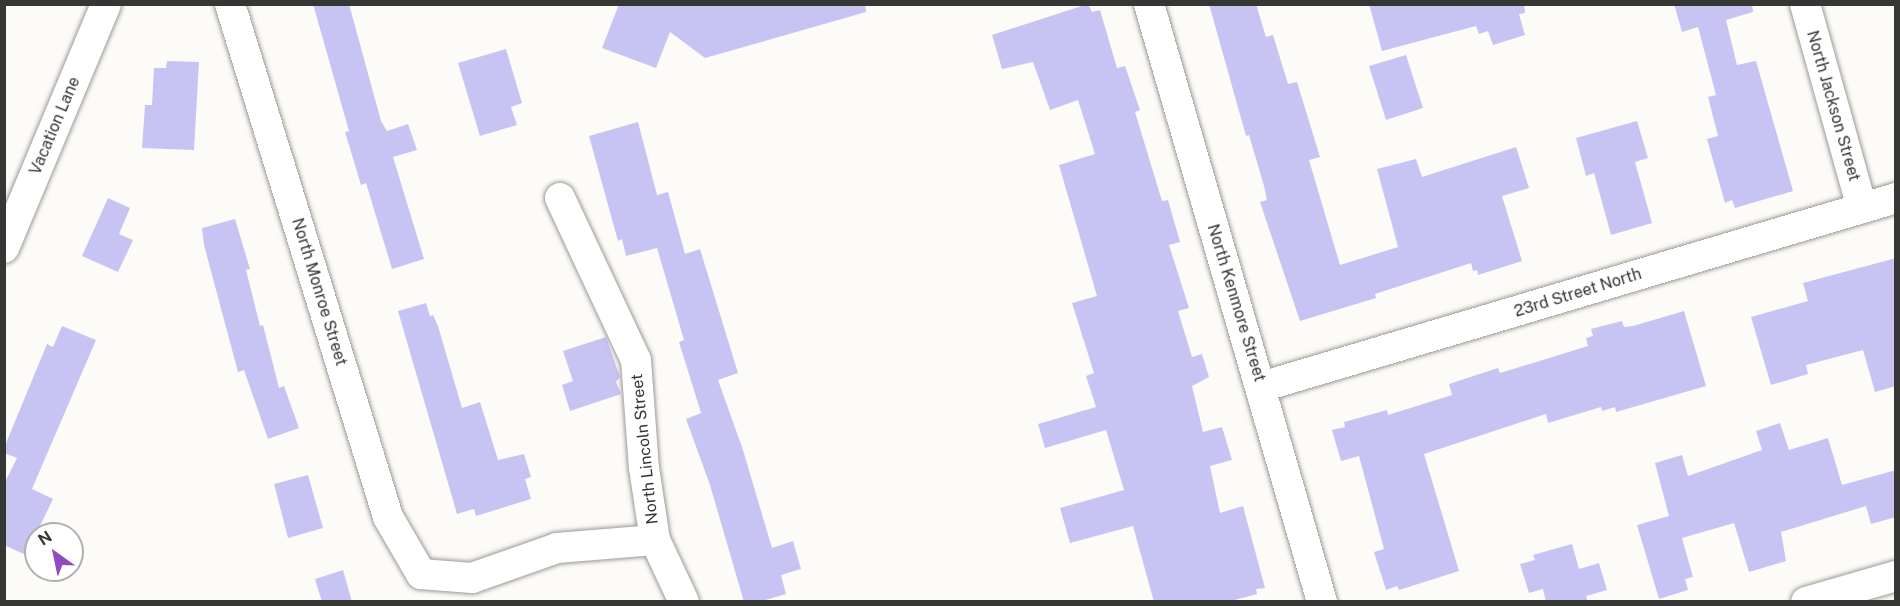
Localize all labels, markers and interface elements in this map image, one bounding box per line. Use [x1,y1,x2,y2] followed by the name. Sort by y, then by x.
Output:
[1802,28,1864,184] street label: North Jackson Street
[26,74,84,178] street label: Vacation Lane
[287,216,351,368] street label: North Monroe Street
[1203,222,1269,384] street label: North Kenmore Street
[1512,264,1644,322] street label: 23rd Street North
[628,373,662,525] street label: North Lincoln Street
[24,522,84,582] north arrow
[35,527,55,550] text: N

